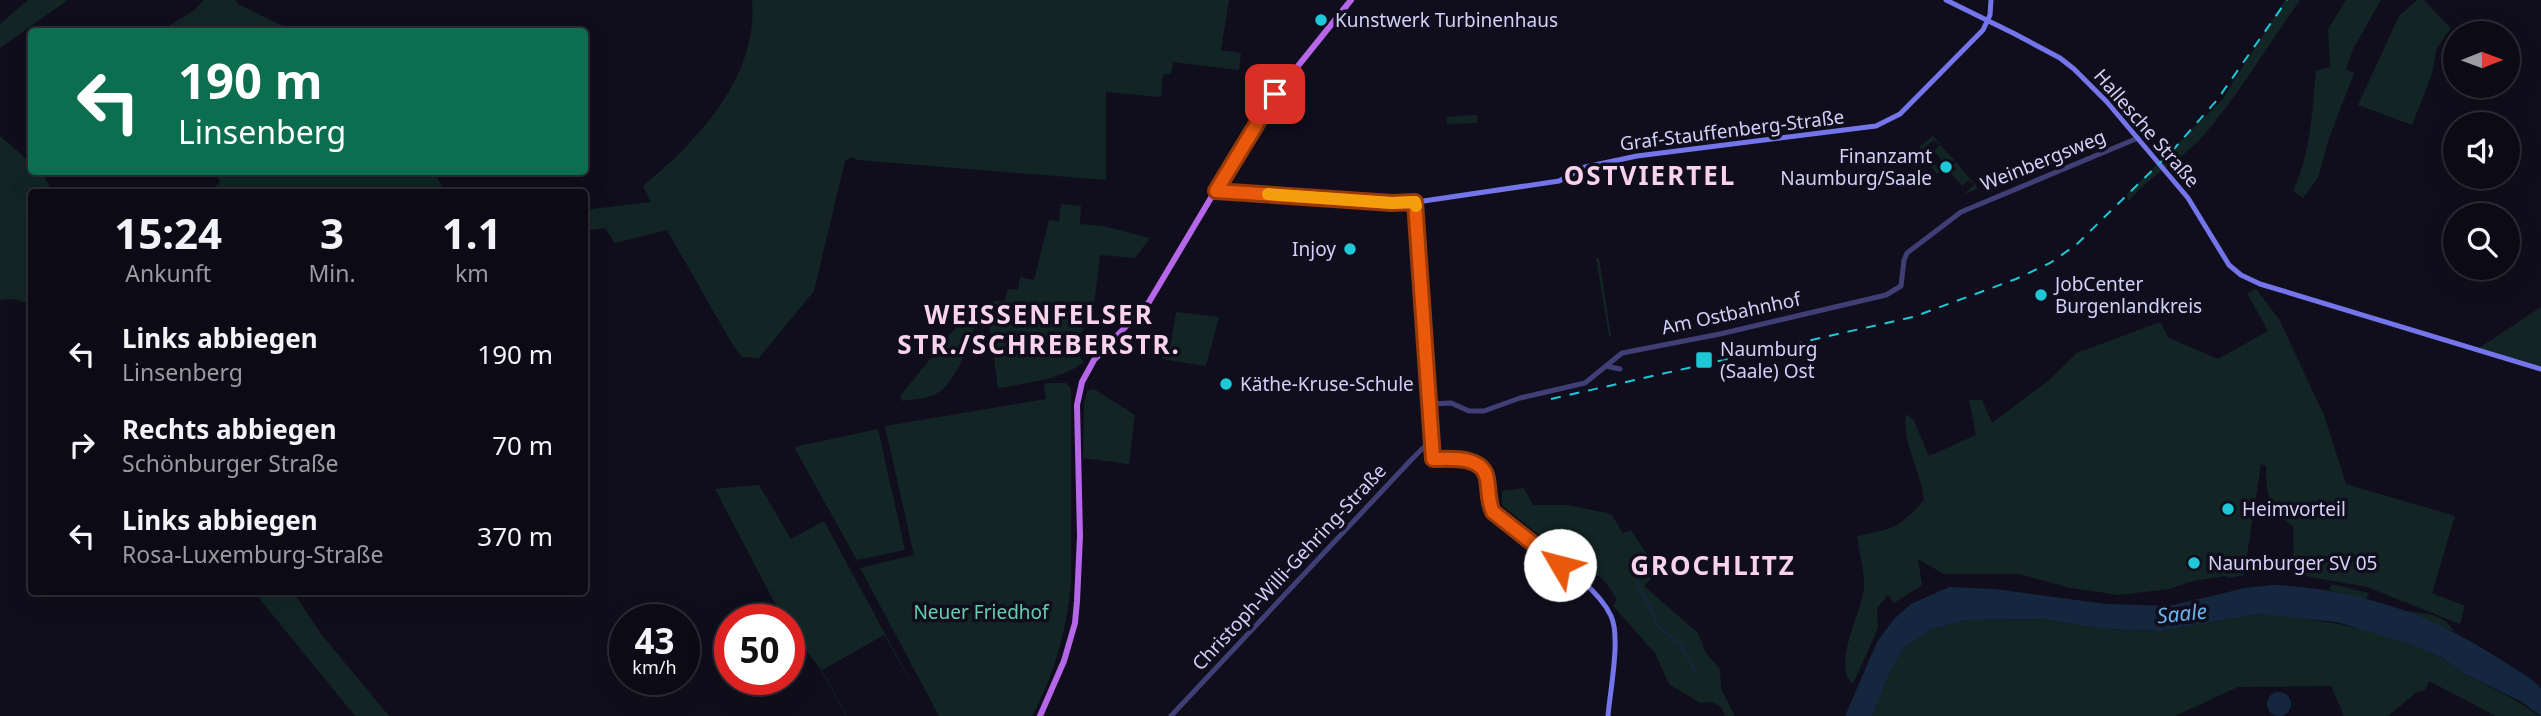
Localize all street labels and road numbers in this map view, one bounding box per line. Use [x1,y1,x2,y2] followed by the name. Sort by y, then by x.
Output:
[2088,63,2206,193] street label: Hallesche Straße
[1618,103,1846,157] street label: Graf-Stauffenberg-Straße
[1977,123,2109,197] street label: Weinbergsweg
[1659,285,1804,340] street label: Am Ostbahnhof
[1186,458,1392,676] street label: Christoph-Willi-Gehring-Straße

